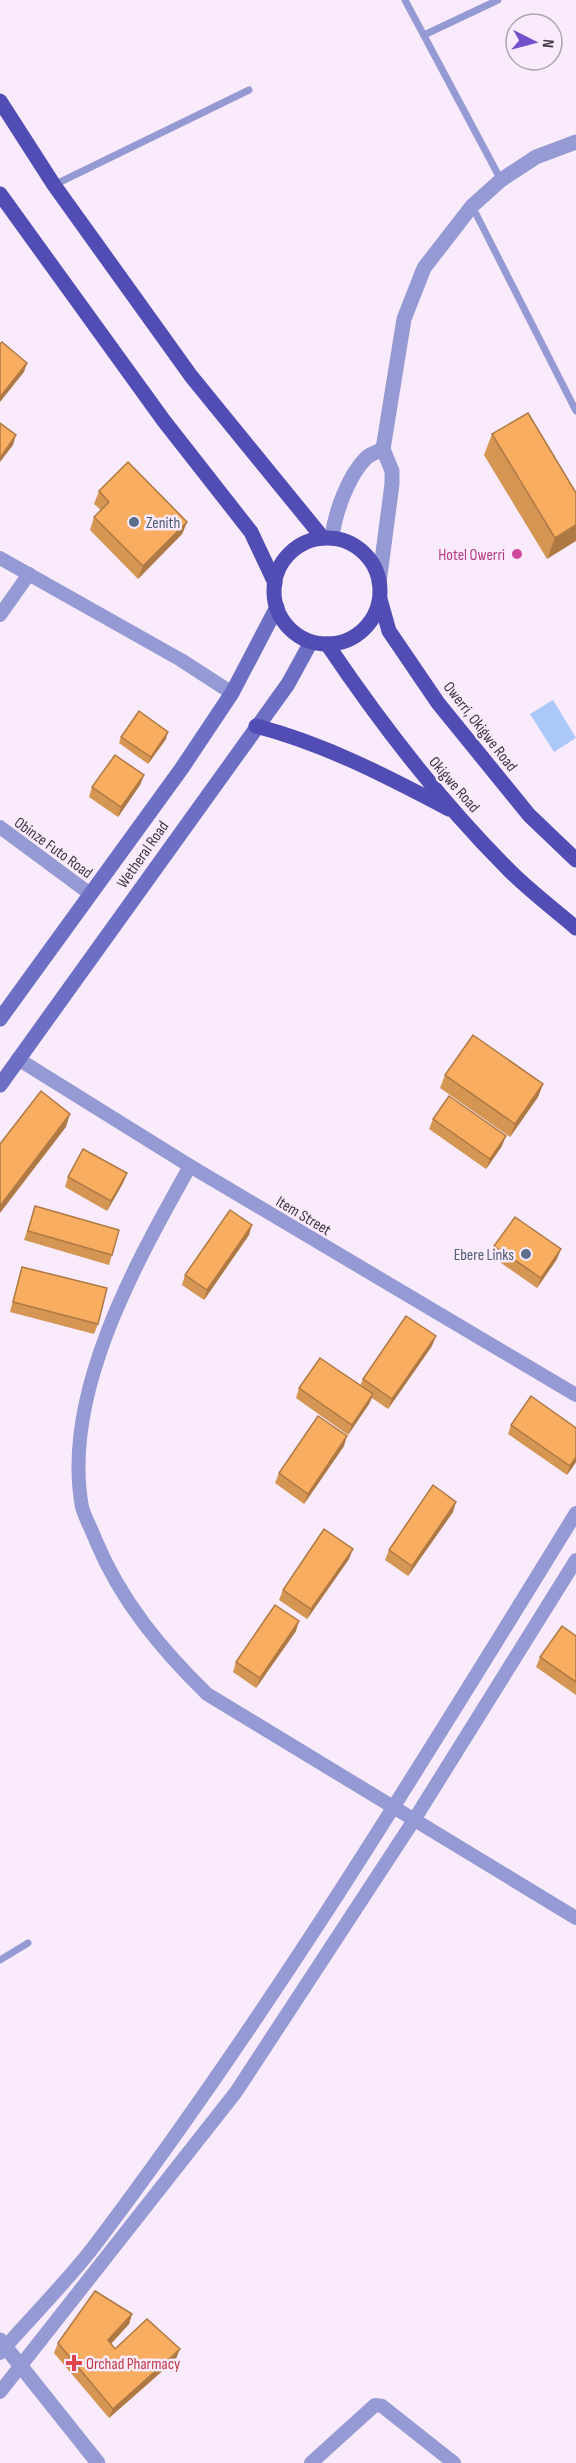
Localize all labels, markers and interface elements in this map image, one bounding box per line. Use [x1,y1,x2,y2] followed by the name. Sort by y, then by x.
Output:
[504,12,564,72] north arrow
[538,38,557,49] text: N
[146,514,180,533] place label: Zenith
[127,515,141,529] marker: Zenith
[438,546,505,565] place label: Hotel Owerri
[510,547,524,561] marker: Hotel Owerri
[439,678,521,776] street label: Owerri, Okigwe Road
[424,753,483,817] street label: Okigwe Road
[10,813,96,883] street label: Obinze Futo Road
[113,818,173,892] street label: Wetheral Road
[272,1192,334,1240] street label: Item Street
[454,1246,514,1265] place label: Ebere Links
[519,1247,533,1261] marker: Ebere Links
[86,2355,180,2374] place label: Orchad Pharmacy
[67,2356,81,2370] marker: Orchad Pharmacy

